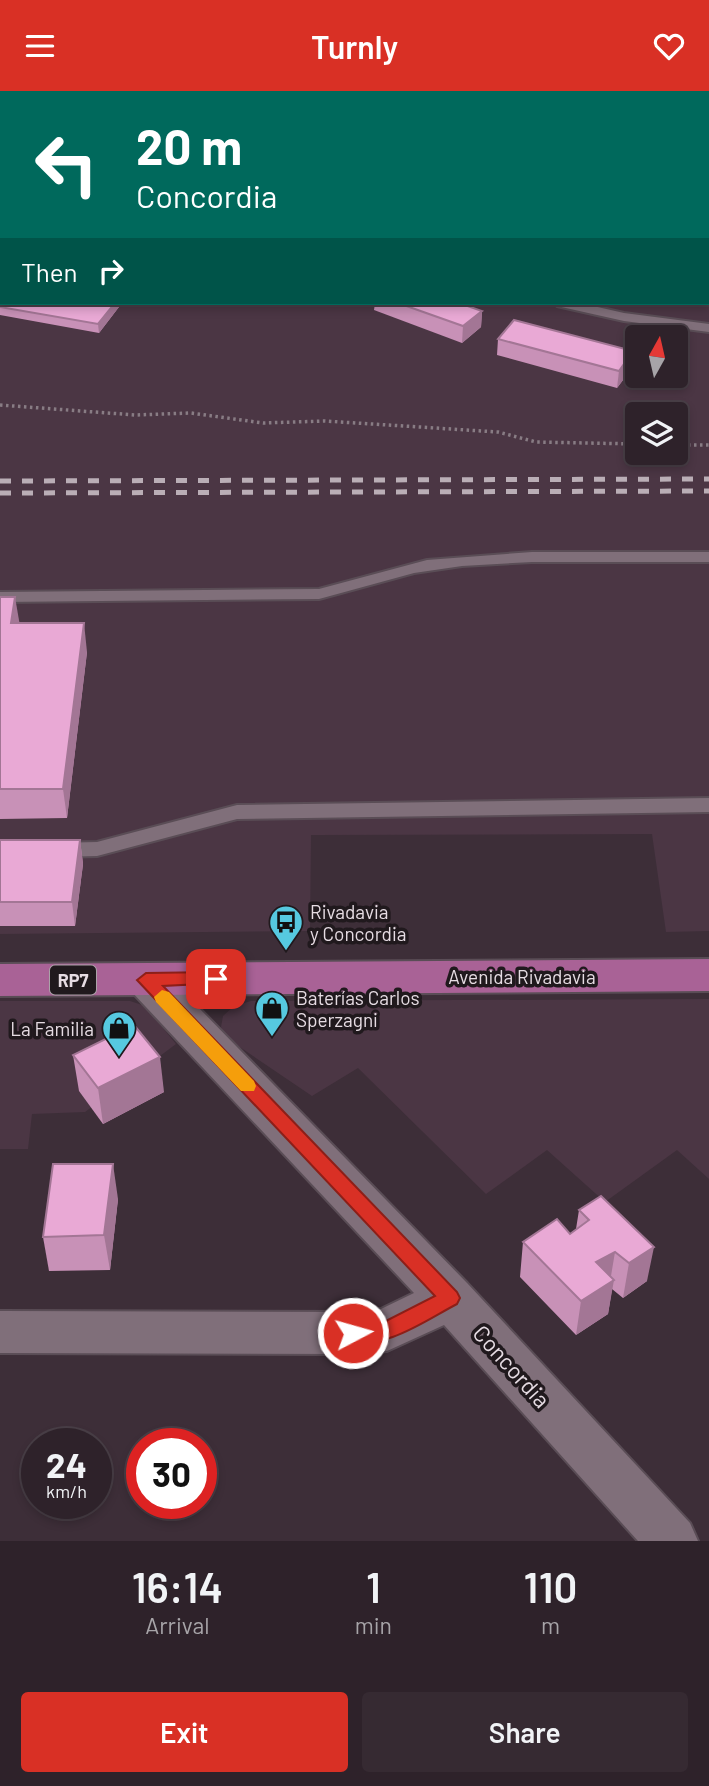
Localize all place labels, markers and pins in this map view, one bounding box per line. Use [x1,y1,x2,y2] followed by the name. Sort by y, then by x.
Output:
[310,900,406,945] place label: Rivadavia y Concordia
[267,903,305,952] bus stop icon: Rivadavia y Concordia
[186,949,246,1009] pin
[296,986,420,1031] place label: Baterías Carlos Sperzagni
[253,989,291,1038] shop icon: Baterías Carlos Sperzagni
[100,1009,138,1058] shop icon: La Familia
[10,1017,94,1040] place label: La Familia

